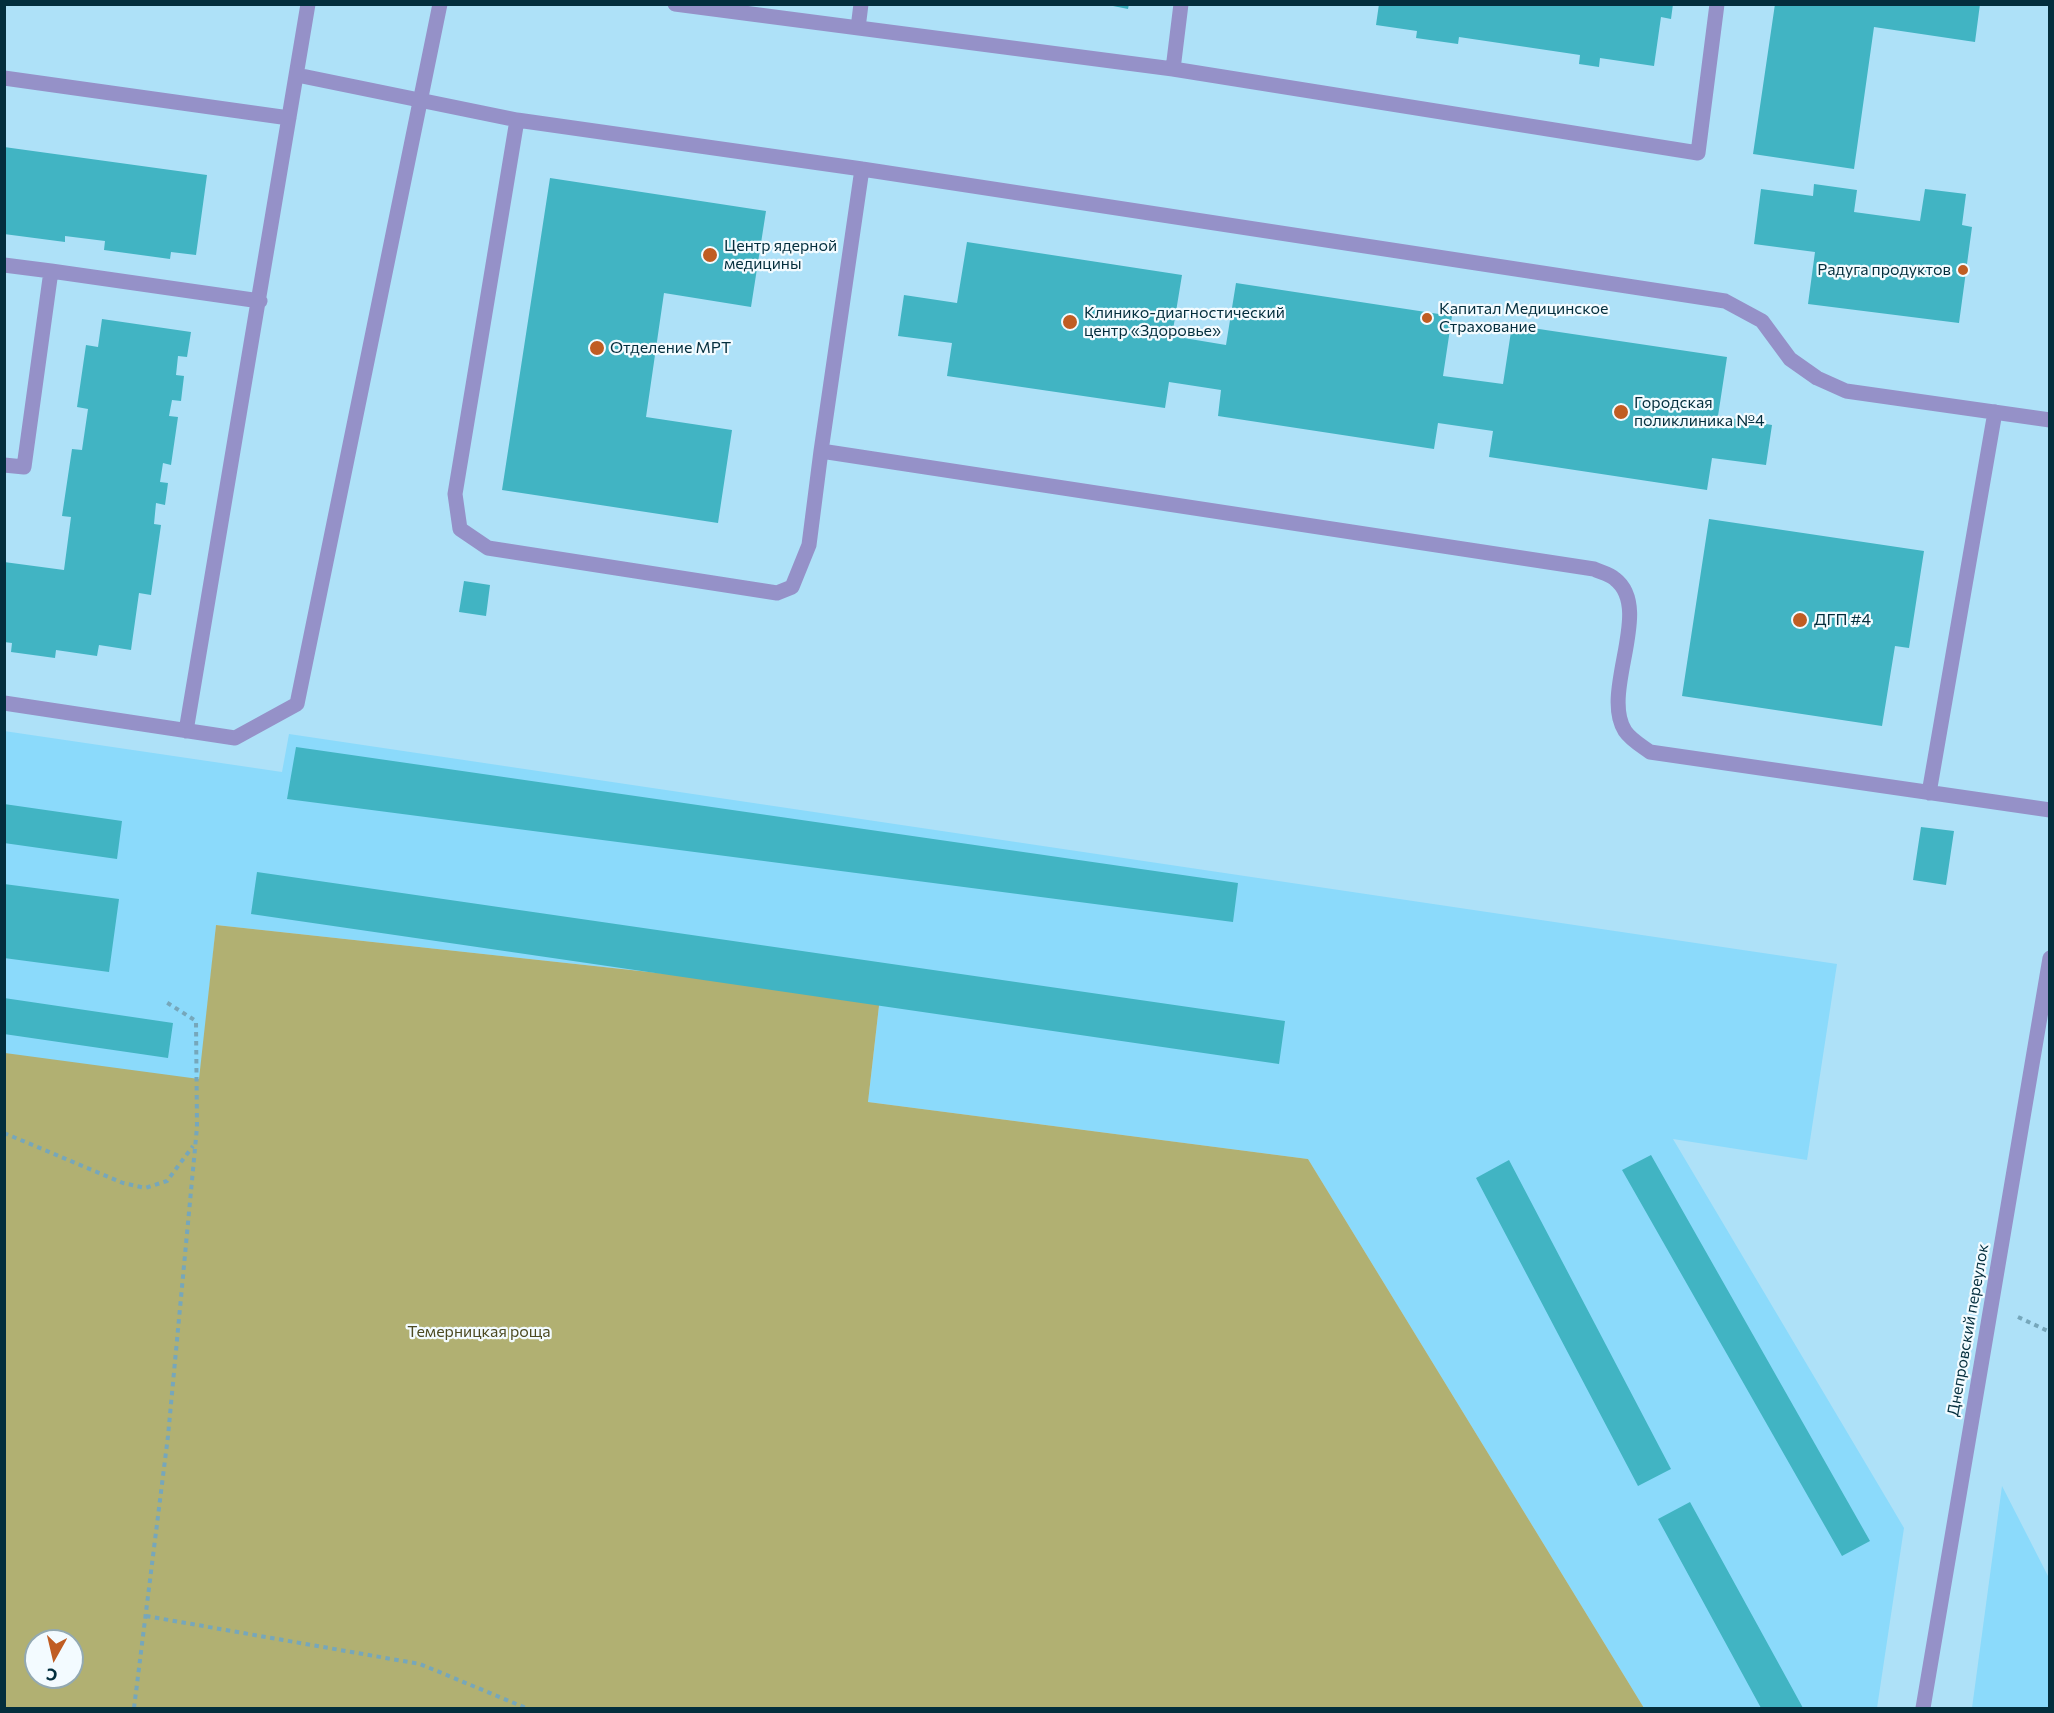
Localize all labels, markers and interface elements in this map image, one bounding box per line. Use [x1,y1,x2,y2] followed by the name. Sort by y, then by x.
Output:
[724,236,837,274] place label: Центр ядерной медицины
[701,246,719,264] marker: Центр ядерной медицины
[1817,260,1951,280] place label: Радуга продуктов
[1956,263,1970,277] marker: Радуга продуктов
[1439,299,1608,337] place label: Капитал Медицинское Страхование
[1084,303,1285,341] place label: Клинико-диагностический центр «Здоровье»
[1420,311,1434,325] marker: Капитал Медицинское Страхование
[1061,313,1079,331] marker: Клинико-диагностический центр «Здоровье»
[610,338,731,358] place label: Отделение МРТ
[588,339,606,357] marker: Отделение МРТ
[1634,393,1765,431] place label: Городская поликлиника №4
[1612,403,1630,421] marker: Городская поликлиника №4
[1814,610,1871,630] place label: ДГП #4
[1791,611,1809,629] marker: ДГП #4
[1943,1242,1993,1418] street label: Днепровский переулок
[407,1322,551,1342] park label: Темерницкая роща
[24,1629,84,1689] north arrow
[45,1665,58,1686] text: С

